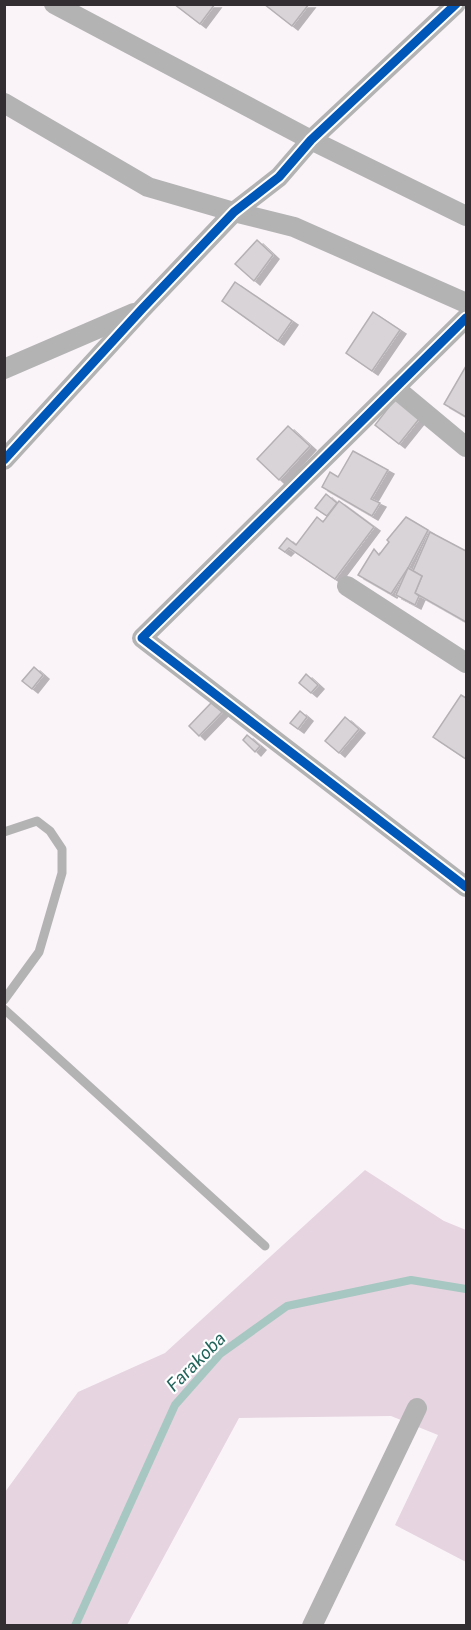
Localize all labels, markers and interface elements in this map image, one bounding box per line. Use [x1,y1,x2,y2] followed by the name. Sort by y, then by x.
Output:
[162,1328,230,1396] water label: Farakoba

